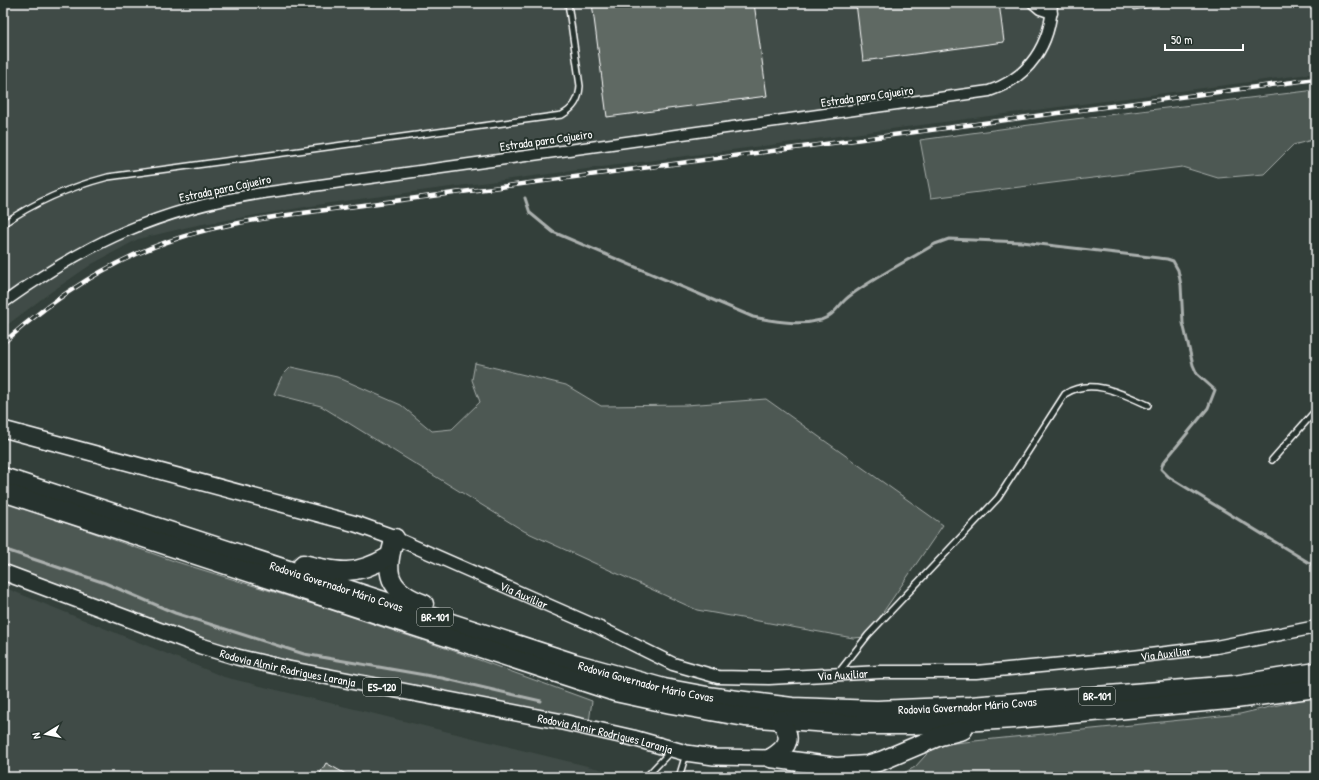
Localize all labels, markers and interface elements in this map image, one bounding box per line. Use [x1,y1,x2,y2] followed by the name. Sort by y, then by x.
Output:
[1165,26,1243,52] scale bar
[1171,31,1192,48] text: 50 m
[820,81,915,111] street label: Estrada para Cajueiro
[499,125,594,155] street label: Estrada para Cajueiro
[178,170,273,206] street label: Estrada para Cajueiro
[268,556,406,615] street label: Rodovia Governador Mário Covas
[497,577,551,613] street label: Via Auxiliar
[417,608,453,626] road number: BR-101
[1139,642,1192,665] street label: Via Auxiliar
[218,644,357,690] street label: Rodovia Almir Rodrigues Laranja
[576,656,715,705] street label: Rodovia Governador Mário Covas
[817,664,869,684] street label: Via Auxiliar
[363,678,401,696] road number: ES-120
[1079,687,1115,705] road number: BR-101
[898,692,1038,718] street label: Rodovia Governador Mário Covas
[536,709,675,757] street label: Rodovia Almir Rodrigues Laranja
[26,714,66,754] north arrow
[29,731,44,740] text: N

